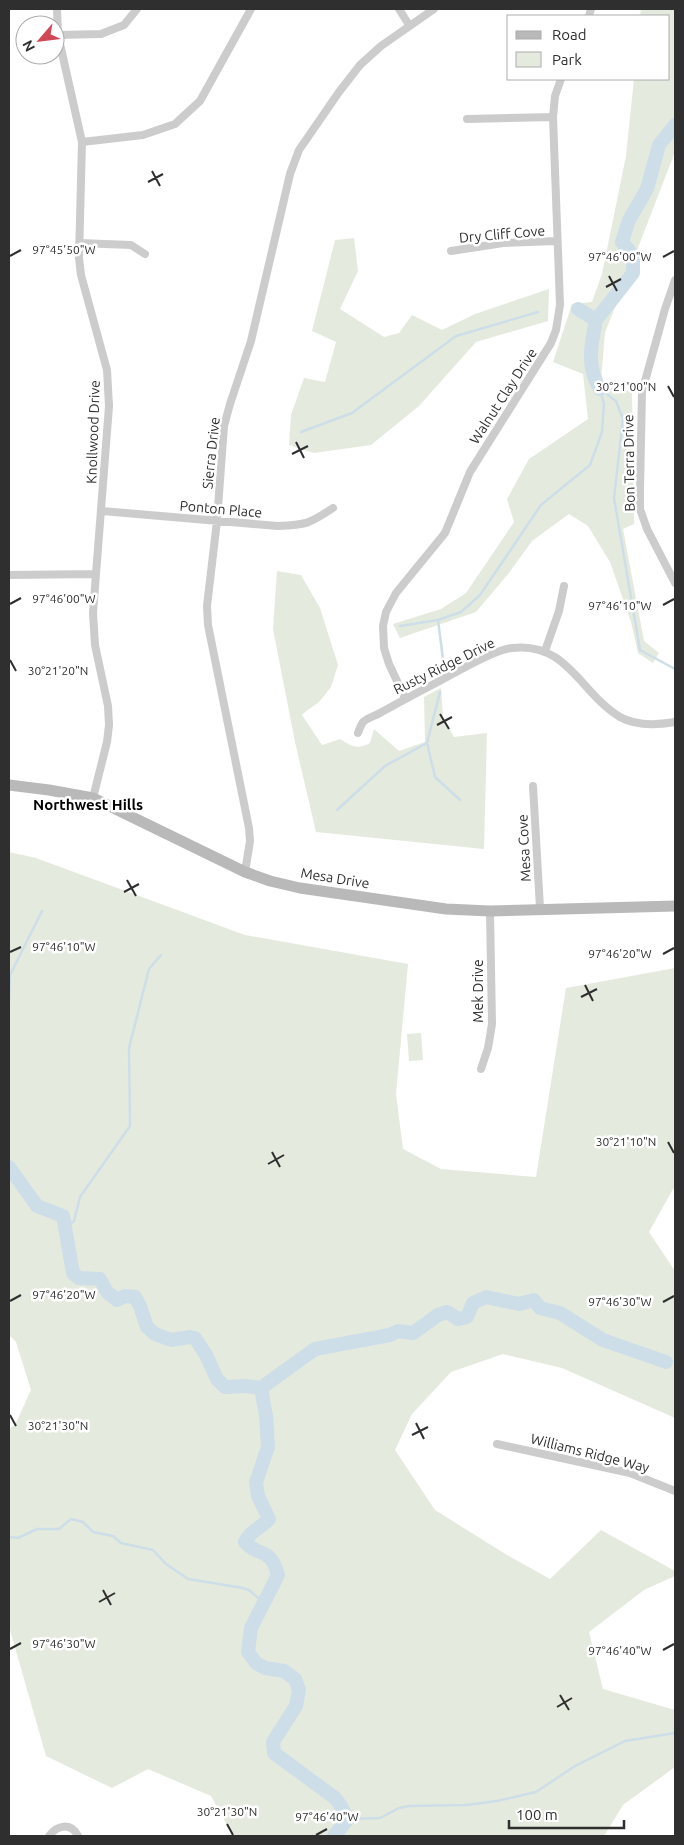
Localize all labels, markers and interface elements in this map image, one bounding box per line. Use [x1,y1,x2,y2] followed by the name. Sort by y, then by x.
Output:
[15,15,65,65] north arrow
[507,15,669,80] legend
[552,26,587,43] text: Road
[19,38,38,54] text: N
[552,51,582,68] text: Park
[458,222,546,246] street label: Dry Cliff Cove
[32,243,96,256] text: 97°45'50"W
[588,250,652,263] text: 97°46'00"W
[466,345,540,447] street label: Walnut Clay Drive
[83,380,103,484] street label: Knollwood Drive
[596,380,656,393] text: 30°21'00"N
[620,414,638,512] street label: Bon Terra Drive
[199,416,223,490] street label: Sierra Drive
[179,497,263,521] street label: Ponton Place
[32,592,96,605] text: 97°46'00"W
[588,599,652,612] text: 97°46'10"W
[391,635,497,697] street label: Rusty Ridge Drive
[28,664,88,677] text: 30°21'20"N
[33,796,143,813] district label: Northwest Hills
[514,814,534,882] street label: Mesa Cove
[299,865,371,891] street label: Mesa Drive
[32,940,96,953] text: 97°46'10"W
[588,947,652,960] text: 97°46'20"W
[470,959,486,1023] street label: Mek Drive
[596,1135,656,1148] text: 30°21'10"N
[32,1288,96,1301] text: 97°46'20"W
[588,1295,652,1308] text: 97°46'30"W
[28,1419,88,1432] text: 30°21'30"N
[529,1430,651,1476] street label: Williams Ridge Way
[32,1637,96,1650] text: 97°46'30"W
[588,1644,652,1657] text: 97°46'40"W
[509,1798,624,1830] scale bar
[197,1805,257,1818] text: 30°21'30"N
[516,1806,558,1823] text: 100 m
[295,1810,359,1823] text: 97°46'40"W

